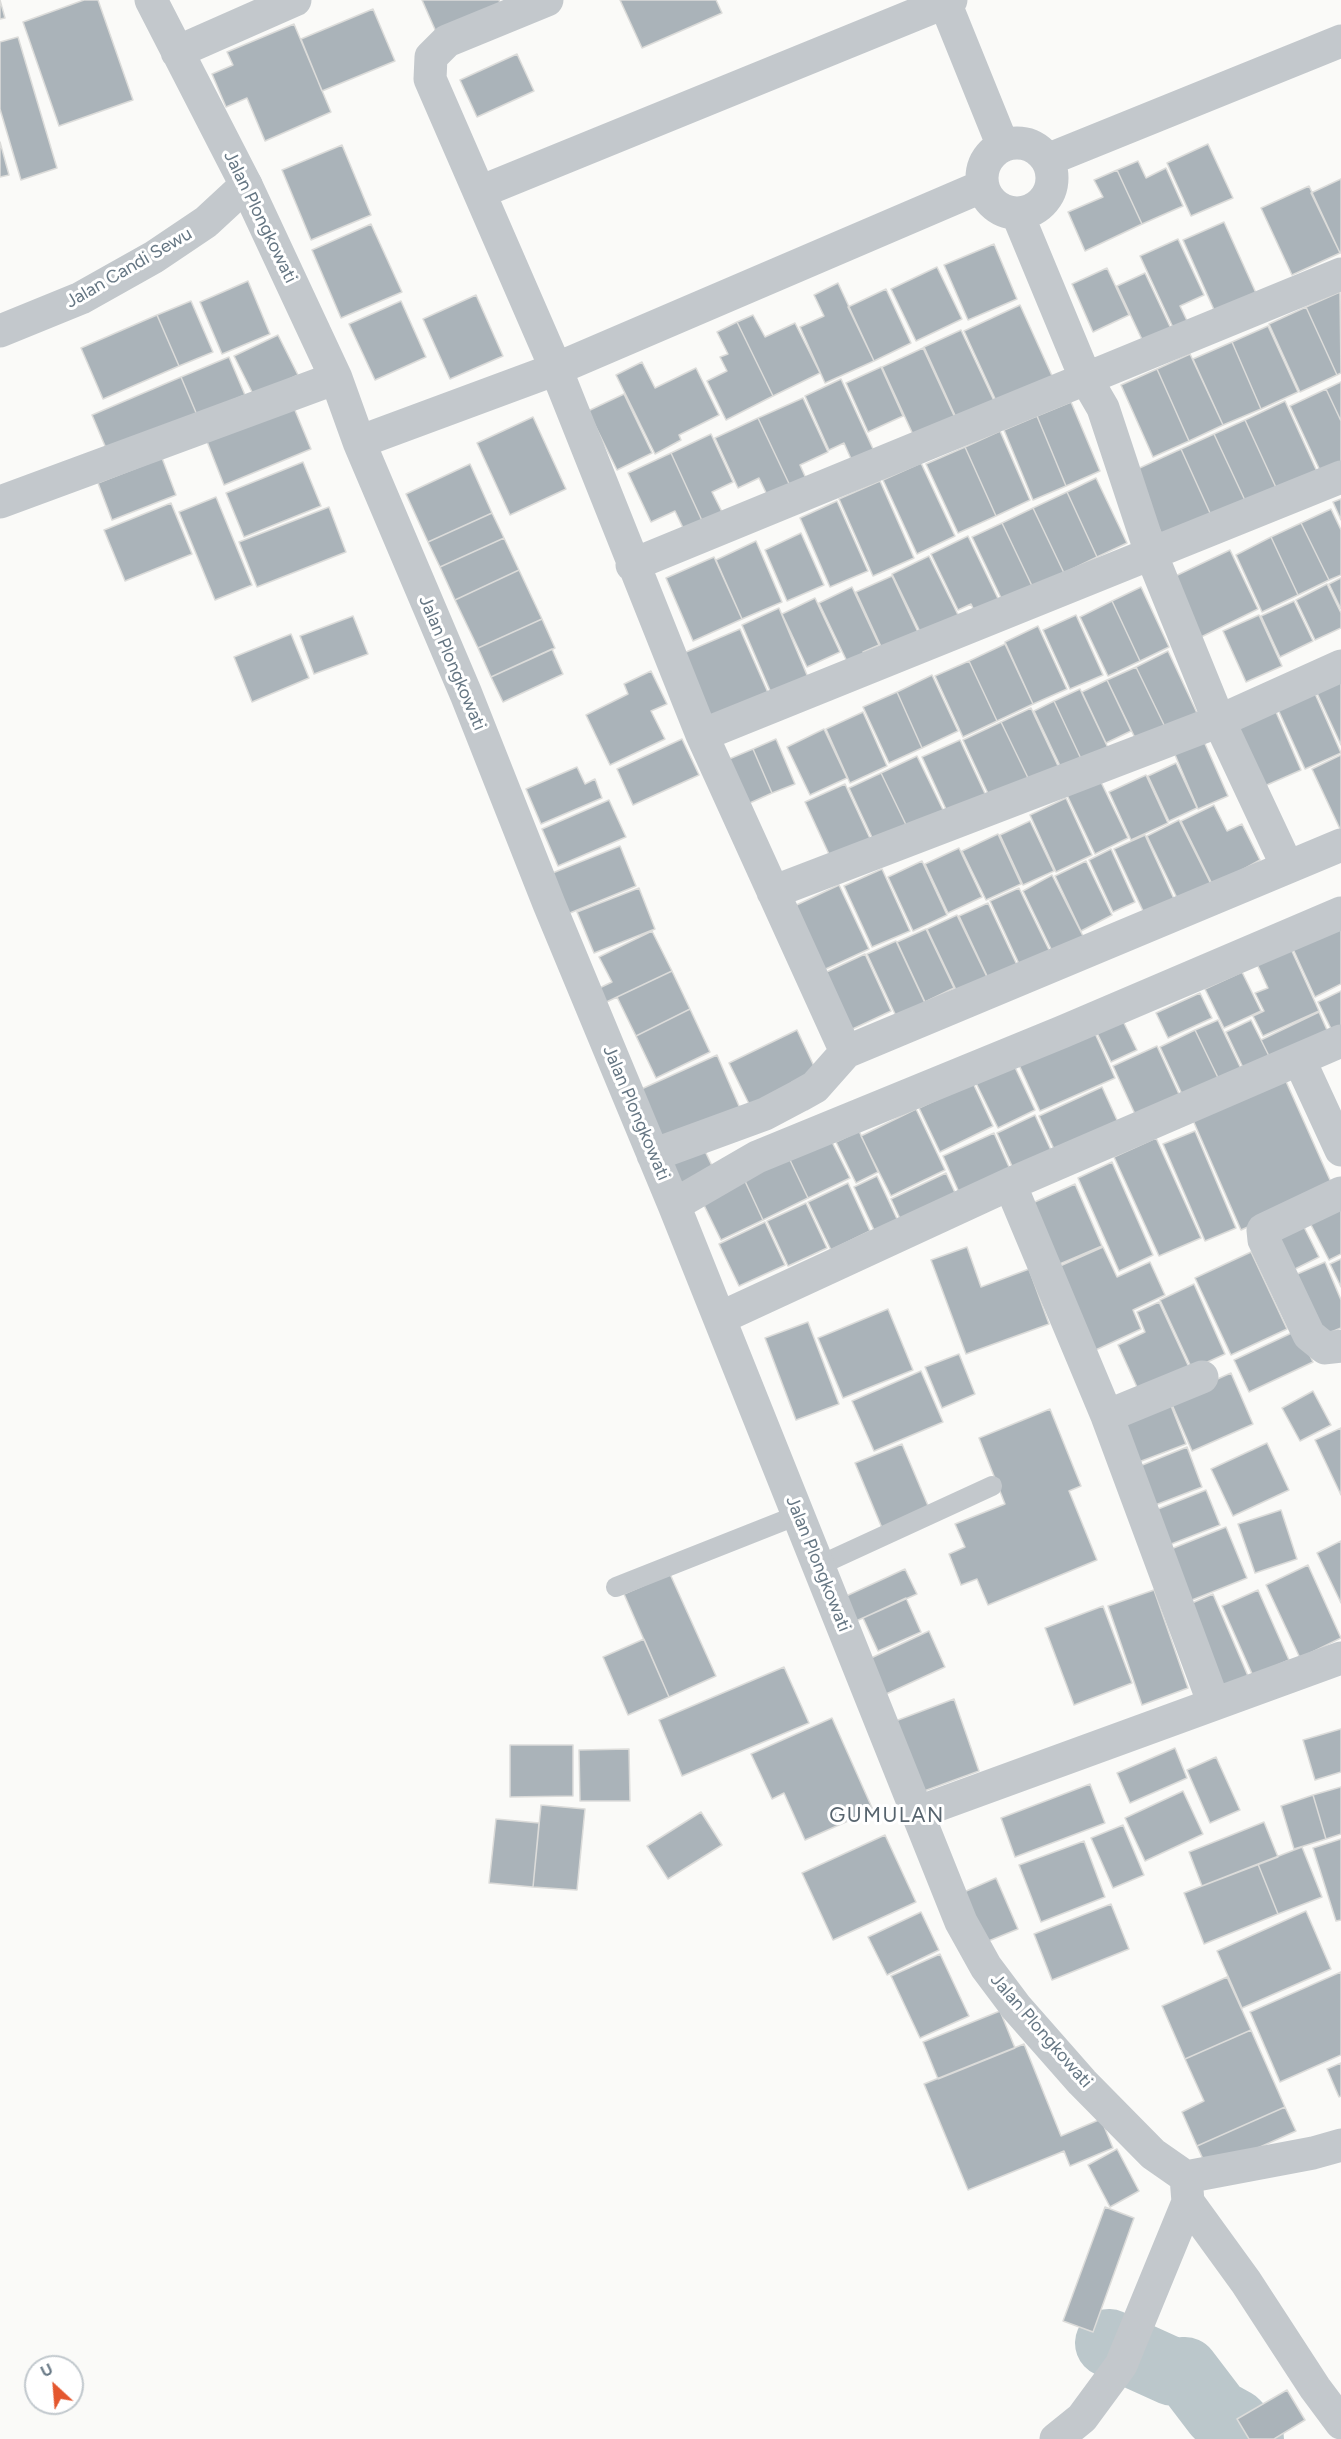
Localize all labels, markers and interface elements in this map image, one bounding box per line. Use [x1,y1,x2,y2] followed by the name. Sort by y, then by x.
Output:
[219,147,301,287] street label: Jalan Plongkowati
[62,223,196,313] street label: Jalan Candi Sewu
[414,592,490,734] street label: Jalan Plongkowati
[598,1042,674,1184] street label: Jalan Plongkowati
[781,1493,855,1635] street label: Jalan Plongkowati
[829,1803,945,1829] district label: GUMULAN
[986,1969,1096,2093] street label: Jalan Plongkowati
[24,2355,84,2415] north arrow
[38,2359,56,2381] text: U

